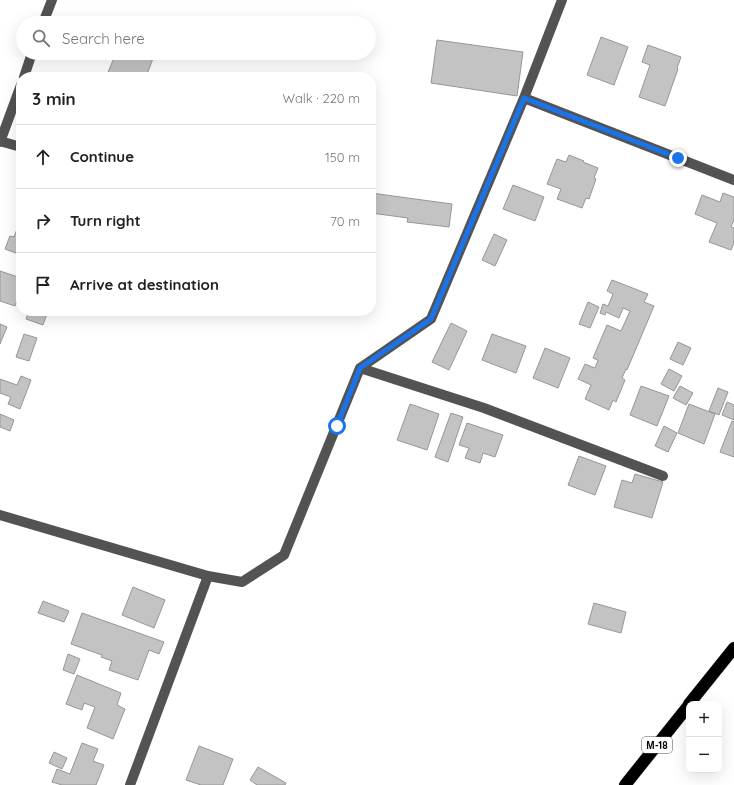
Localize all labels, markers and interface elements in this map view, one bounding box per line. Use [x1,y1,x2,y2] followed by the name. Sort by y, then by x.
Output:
[16,16,376,60] search box
[30,27,52,49] icon: search
[62,29,145,48] text: Search here
[32,88,76,109] text: 3 min
[283,90,360,106] text: Walk · 220 m
[32,146,54,168] icon: ahead
[70,147,134,166] text: Continue
[325,149,360,165] text: 150 m
[669,149,687,167] route end
[32,210,54,232] icon: right
[70,211,141,230] text: Turn right
[330,213,360,229] text: 70 m
[32,274,54,296] icon: arrive
[70,275,219,294] text: Arrive at destination
[328,417,346,435] route start
[686,701,722,773] map controls
[686,701,722,737] button: +
[642,737,672,753] road number: М-18
[686,737,722,773] button: −

